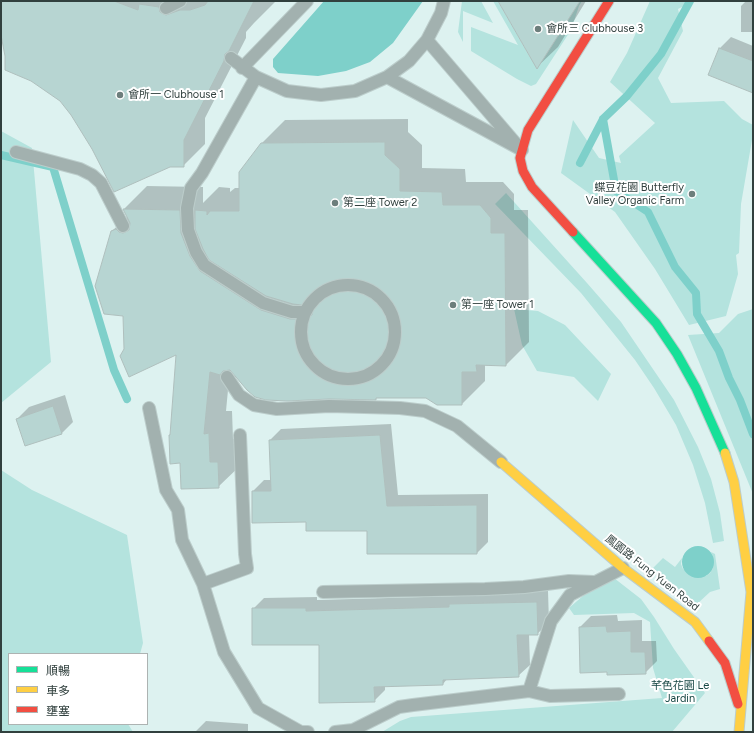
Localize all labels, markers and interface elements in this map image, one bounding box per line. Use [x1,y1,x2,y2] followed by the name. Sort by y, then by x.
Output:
[546,22,643,36] place label: 會所三 Clubhouse 3
[533,24,543,34] marker: 會所三 Clubhouse 3
[128,88,224,102] place label: 會所一 Clubhouse 1
[115,90,125,100] marker: 會所一 Clubhouse 1
[586,181,684,207] place label: 蝶豆花園 Butterfly Valley Organic Farm
[687,189,697,199] marker: 蝶豆花園 Butterfly Valley Organic Farm
[343,196,417,210] place label: 第二座 Tower 2
[330,198,340,208] marker: 第二座 Tower 2
[461,298,534,312] place label: 第一座 Tower 1
[448,300,458,310] marker: 第一座 Tower 1
[602,532,702,614] street label: 鳳園路 Fung Yuen Road
[8,653,148,725] legend
[46,664,70,678] text: 順暢
[651,679,709,705] park label: 芊色花園 Le Jardin
[46,684,70,698] text: 車多
[46,704,70,718] text: 壅塞

